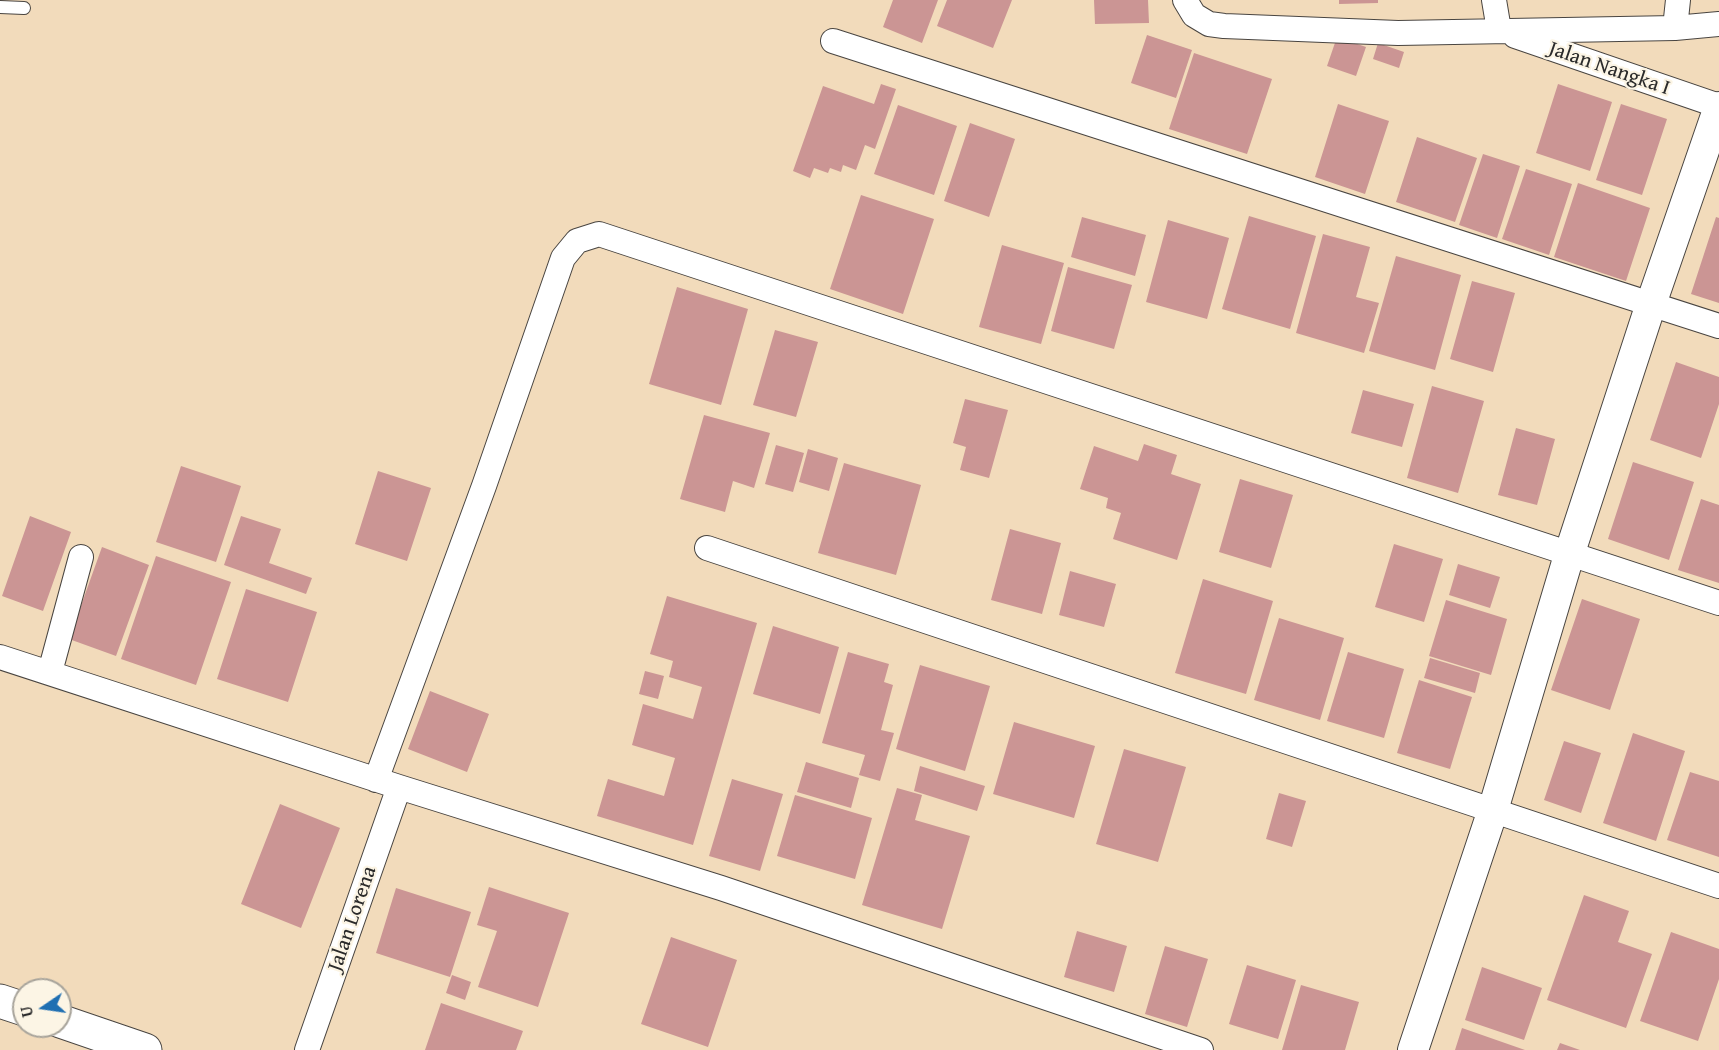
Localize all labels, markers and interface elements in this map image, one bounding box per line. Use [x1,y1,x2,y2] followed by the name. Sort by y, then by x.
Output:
[1545,37,1673,101] street label: Jalan Nangka I
[323,863,383,975] street label: Jalan Lorena
[12,978,72,1038] north arrow
[14,1004,39,1020] text: U

